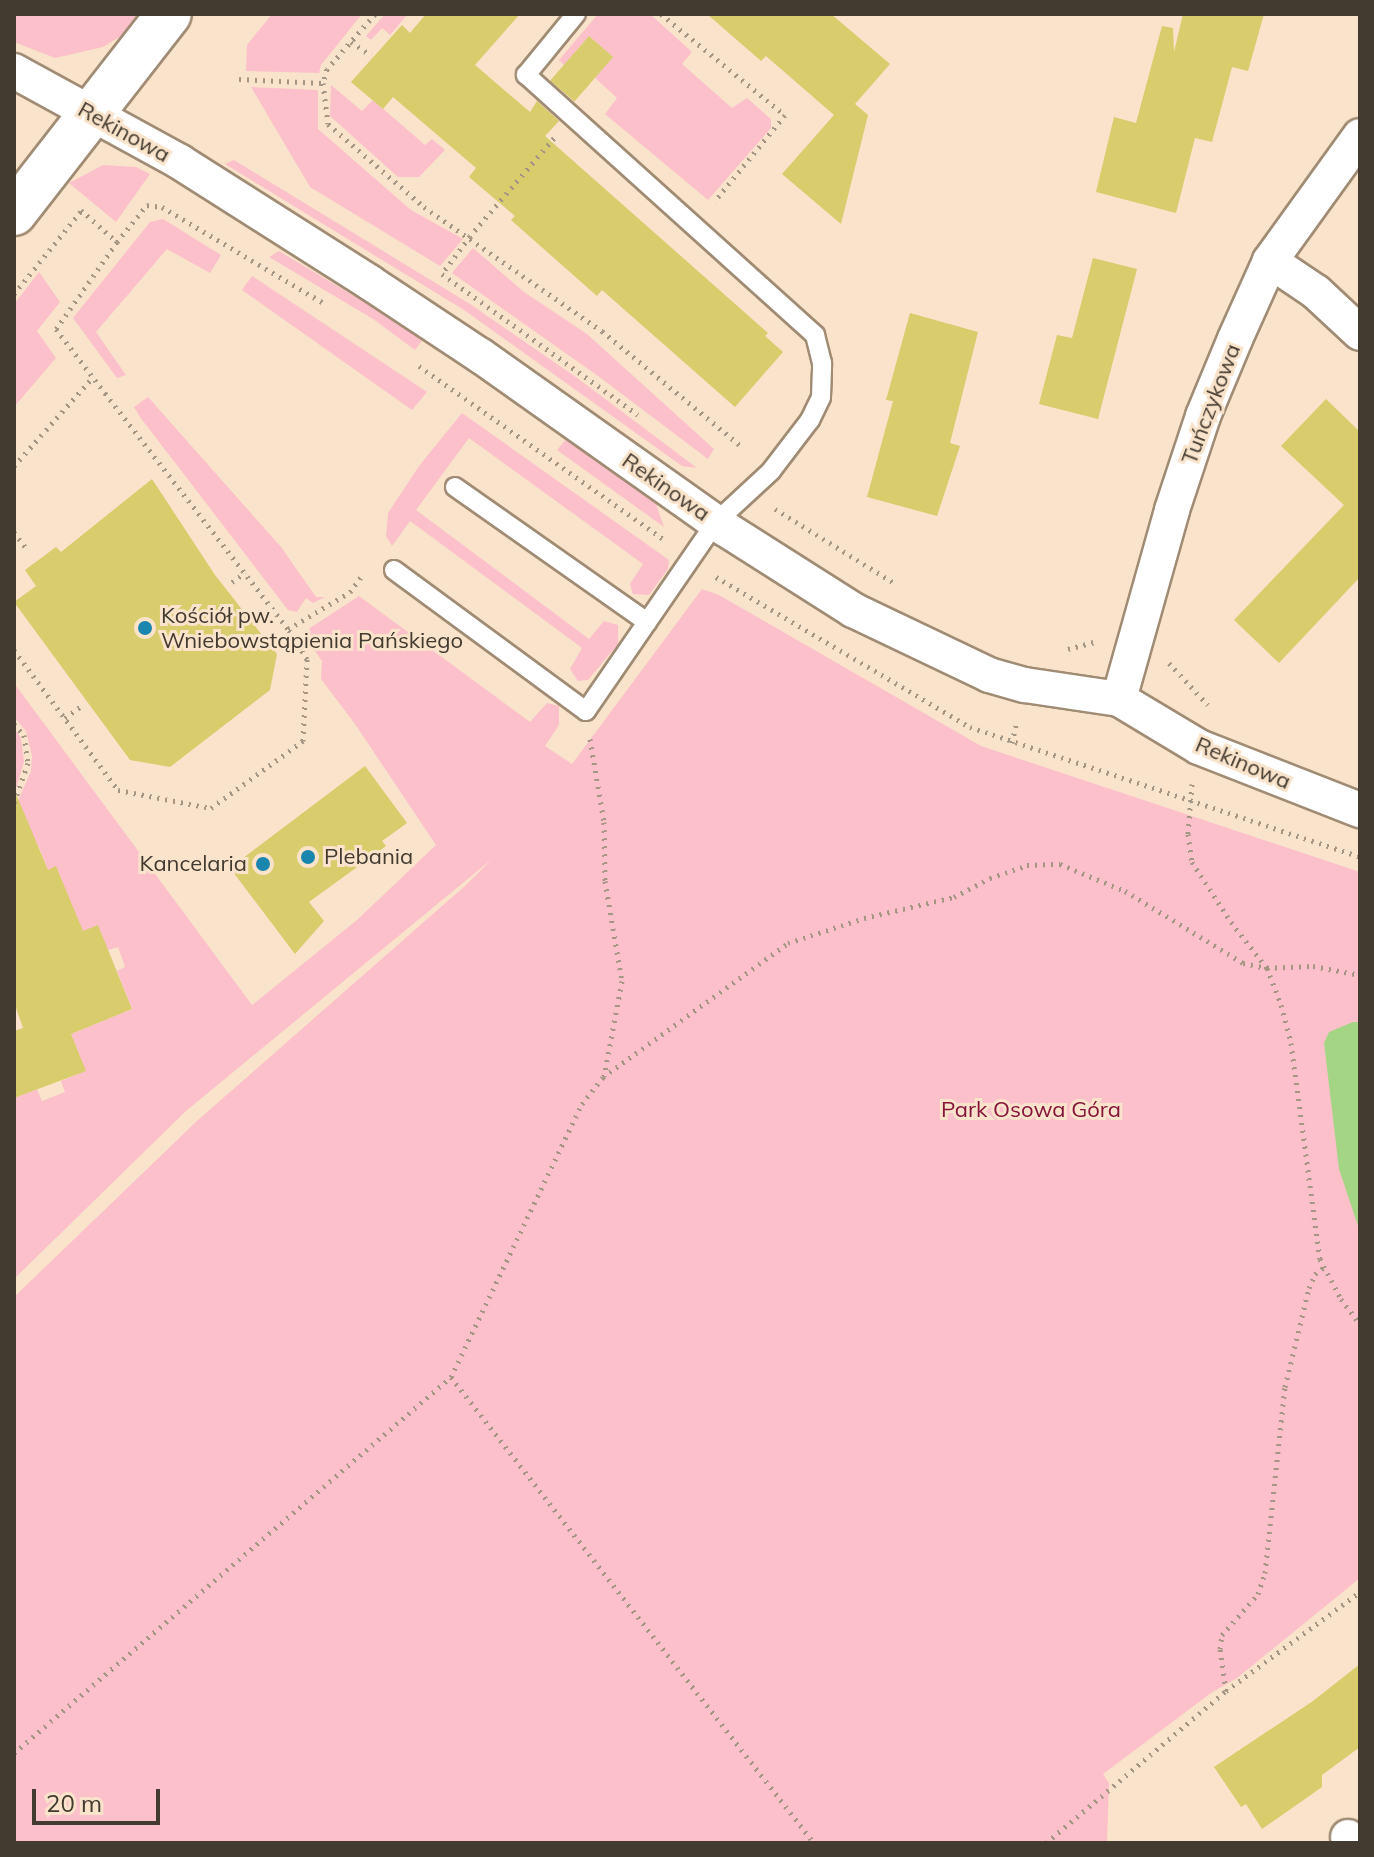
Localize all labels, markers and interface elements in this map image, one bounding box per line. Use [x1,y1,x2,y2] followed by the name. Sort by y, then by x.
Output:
[73,96,175,168] street label: Rekinowa
[1176,340,1246,468] street label: Tuńczykowa
[617,447,715,527] street label: Rekinowa
[161,602,463,654] place label: Kościół pw. Wniebowstąpienia Pańskiego
[136,619,154,637] marker: Kościół pw. Wniebowstąpienia Pańskiego
[1191,731,1295,795] street label: Rekinowa
[324,844,413,870] place label: Plebania
[299,848,317,866] marker: Plebania
[139,851,247,877] place label: Kancelaria
[254,855,272,873] marker: Kancelaria
[941,1097,1121,1123] park label: Park Osowa Góra
[36,1773,164,1823] scale bar
[46,1788,102,1818] text: 20 m

